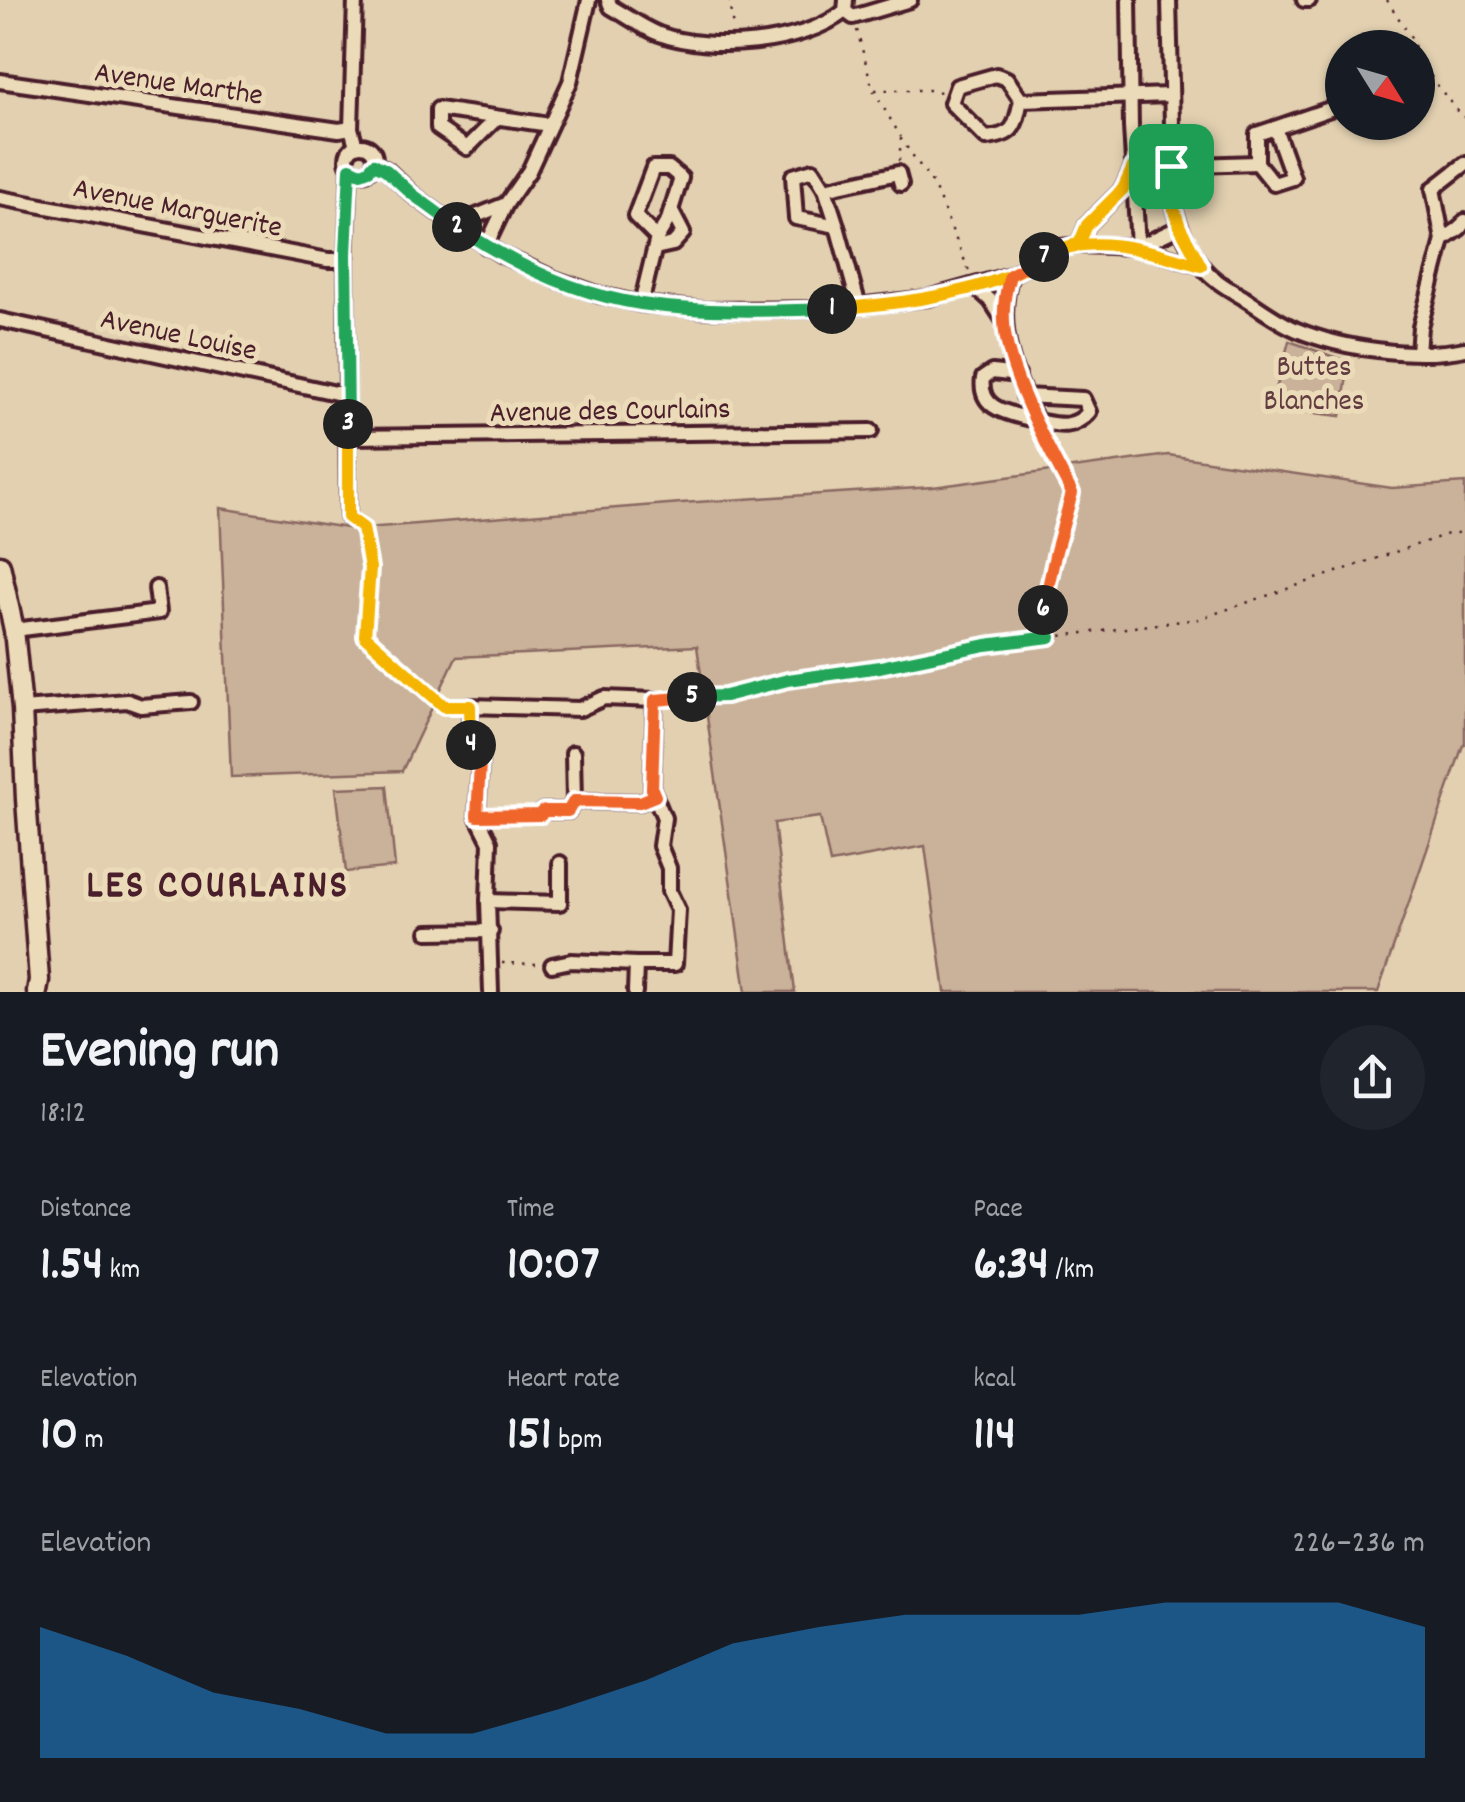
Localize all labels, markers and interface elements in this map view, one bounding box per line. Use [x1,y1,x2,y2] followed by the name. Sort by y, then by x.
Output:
[1325,30,1435,140] north arrow
[1325,30,1435,140] map controls
[91,53,265,120] street label: Avenue Marthe
[1129,124,1214,209] pin
[1144,139,1199,194] icon: arrive
[69,169,285,252] street label: Avenue Marguerite
[432,202,482,252] pin: 2
[451,207,463,247] text: 2
[1019,232,1069,282] pin: 7
[1039,237,1049,277] text: 7
[807,284,857,334] pin: 1
[829,289,835,329] text: 1
[96,300,260,375] street label: Avenue Louise
[1264,348,1364,425] park label: Buttes Blanches
[489,390,731,437] street label: Avenue des Courlains
[323,399,373,449] pin: 3
[342,404,354,444] text: 3
[1018,585,1068,635] pin: 6
[1036,590,1050,630] text: 6
[667,672,717,722] pin: 5
[686,677,698,717] text: 5
[446,720,496,770] pin: 4
[465,725,477,765] text: 4
[86,860,350,917] district label: LES COURLAINS
[40,1015,279,1094] text: Evening run
[1320,1025,1425,1130] button: share
[40,1092,86,1138] text: 18:12
[40,1191,131,1231] text: Distance
[507,1191,555,1231] text: Time
[973,1191,1023,1231] text: Pace
[40,1231,103,1303] text: 1.54
[507,1231,600,1303] text: 10:07
[973,1231,1049,1303] text: 6:34
[103,1252,140,1292] text: km
[1049,1252,1094,1292] text: /km
[40,1361,137,1401] text: Elevation
[507,1361,620,1401] text: Heart rate
[973,1361,1016,1401] text: kcal
[40,1401,78,1473] text: 10
[507,1401,552,1473] text: 151
[973,1401,1016,1473] text: 114
[78,1422,104,1462] text: m
[552,1422,602,1462] text: bpm
[40,1522,151,1568] text: Elevation
[1292,1522,1425,1568] text: 226–236 m

